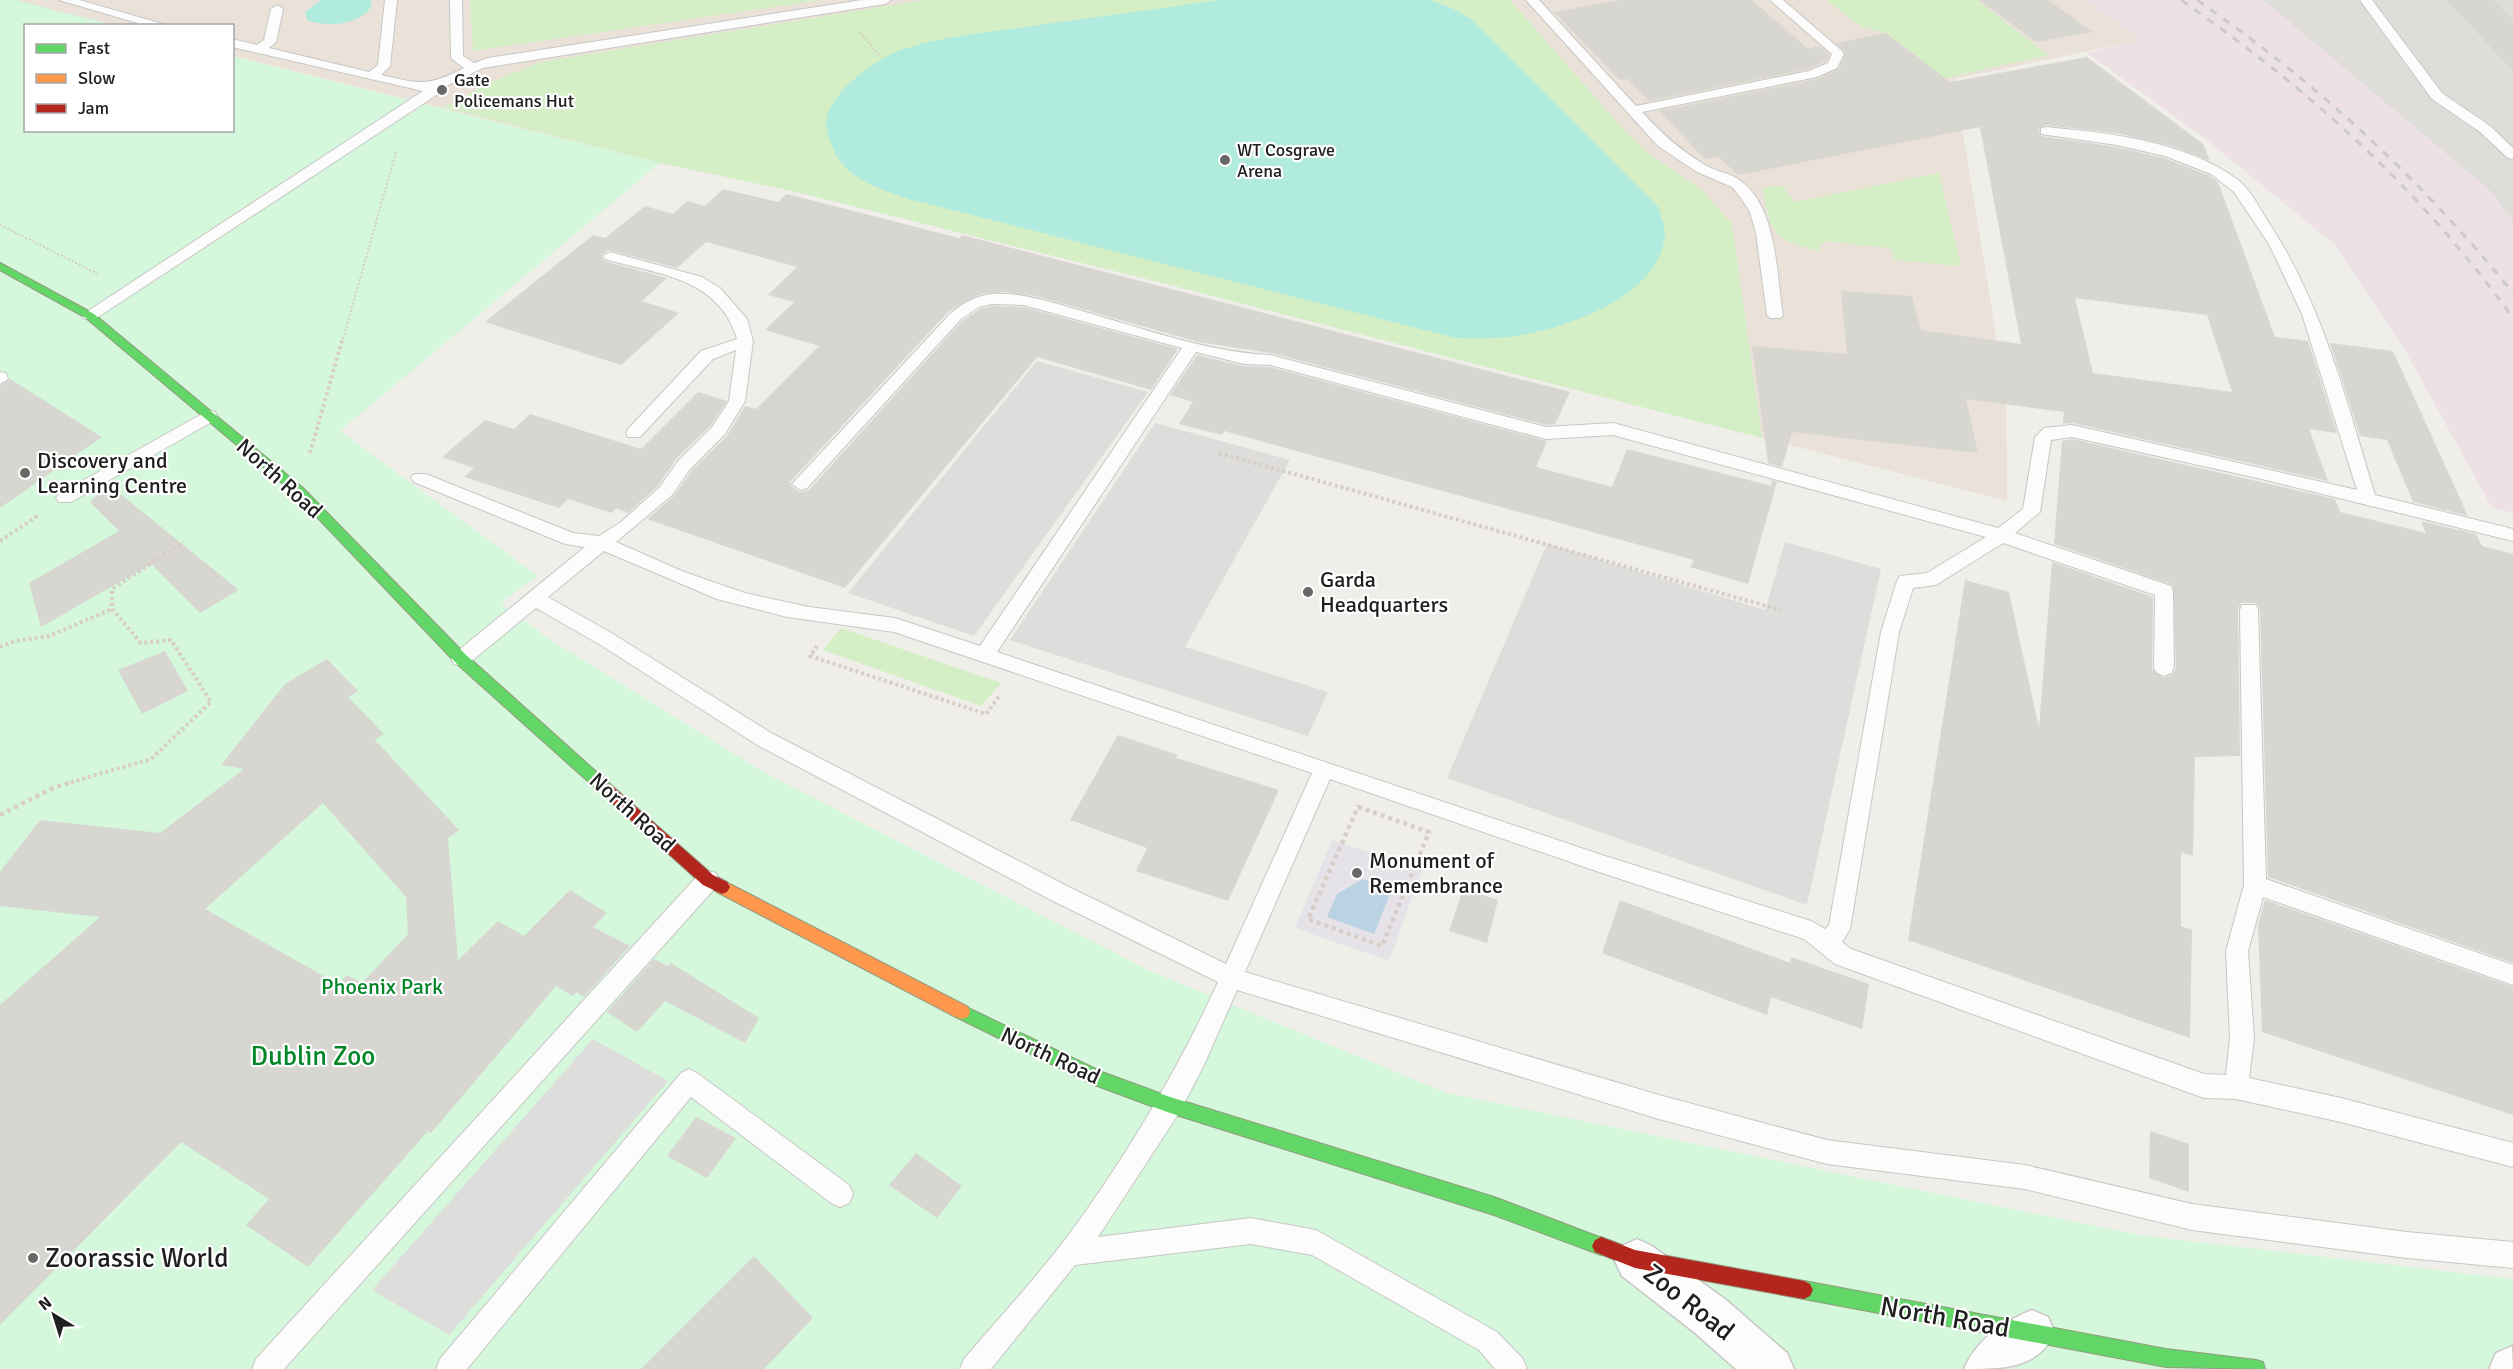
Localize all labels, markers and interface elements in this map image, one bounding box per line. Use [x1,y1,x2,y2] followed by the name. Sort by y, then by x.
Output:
[24,24,234,132] legend
[78,37,110,59] text: Fast
[78,67,115,89] text: Slow
[454,69,574,112] place label: Gate Policemans Hut
[435,83,449,97] marker: Gate Policemans Hut
[78,97,109,119] text: Jam
[1237,139,1335,182] place label: WT Cosgrave Arena
[1218,153,1232,167] marker: WT Cosgrave Arena
[231,433,328,524] street label: North Road
[37,447,187,499] place label: Discovery and Learning Centre
[18,466,32,480] marker: Discovery and Learning Centre
[1320,566,1448,618] place label: Garda Headquarters
[1301,585,1315,599] marker: Garda Headquarters
[584,767,681,858] street label: North Road
[1369,847,1503,899] place label: Monument of Remembrance
[1350,866,1364,880] marker: Monument of Remembrance
[321,973,443,1000] park label: Phoenix Park
[997,1021,1105,1090] street label: North Road
[251,1040,375,1073] park label: Dublin Zoo
[45,1242,229,1275] place label: Zoorassic World
[26,1251,40,1265] marker: Zoorassic World
[1637,1257,1741,1348] street label: Zoo Road
[24,1285,84,1345] north arrow
[1878,1290,2012,1345] street label: North Road
[35,1293,56,1315] text: N

